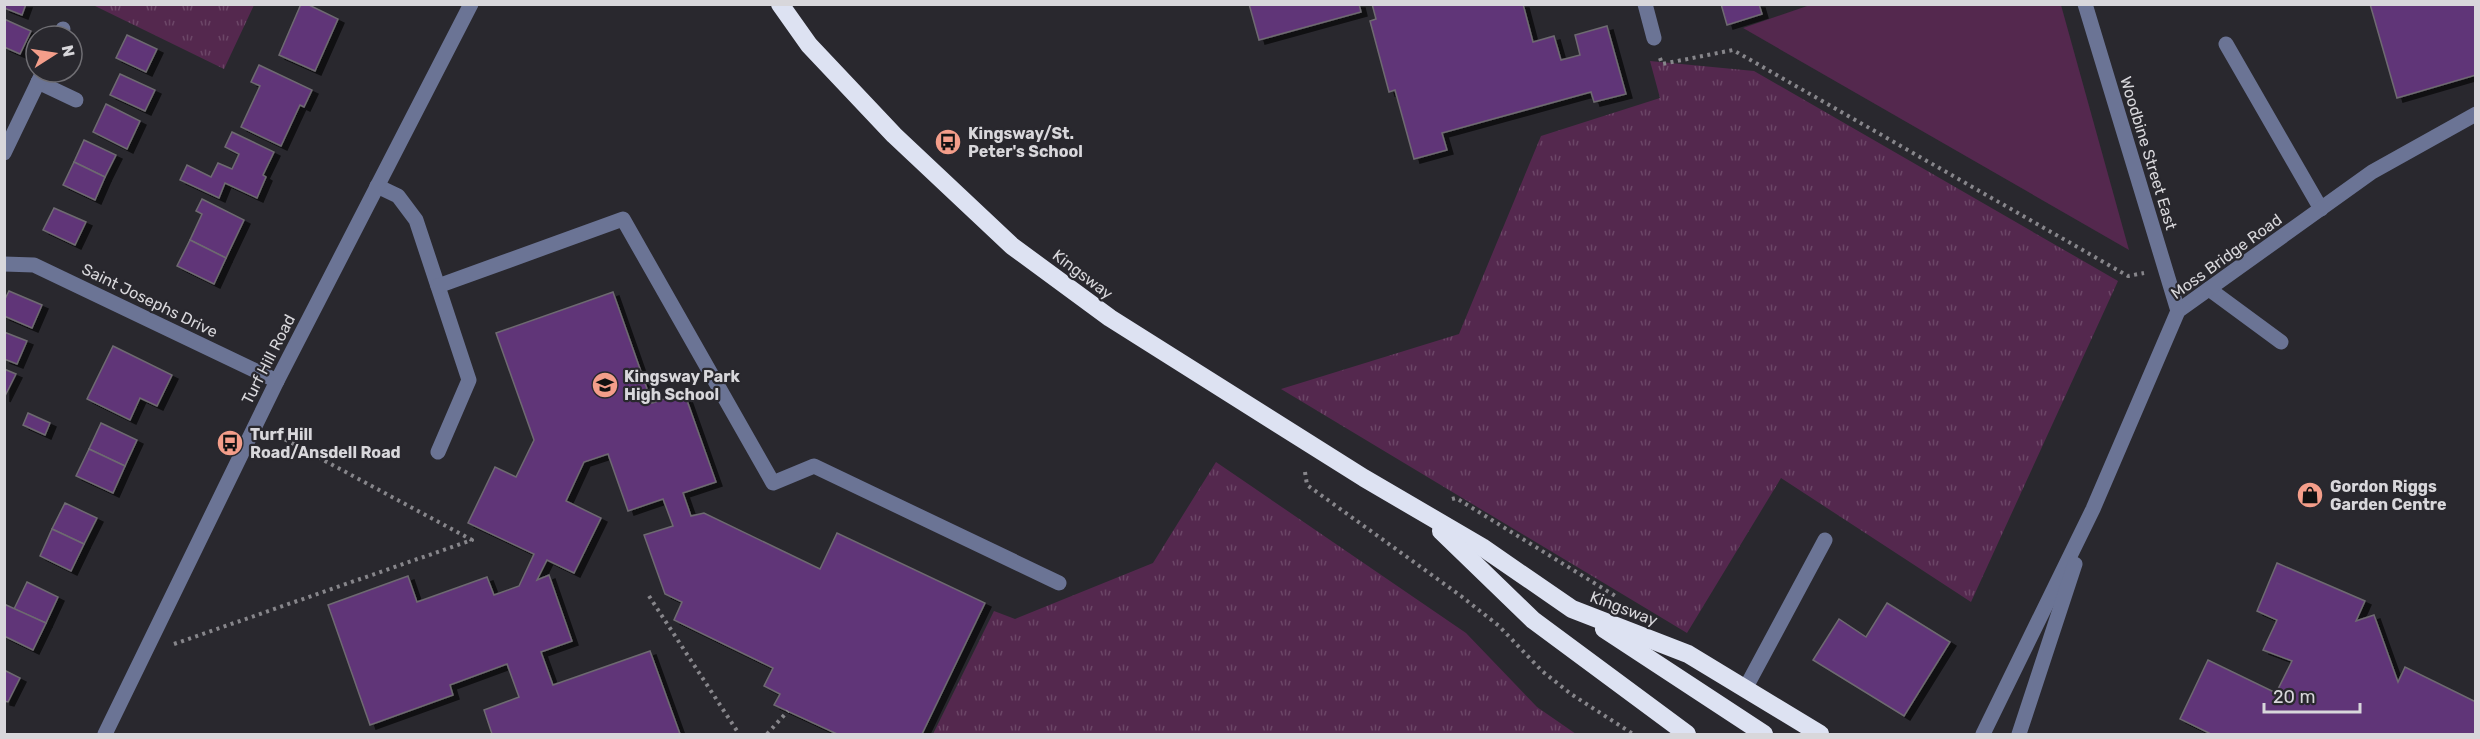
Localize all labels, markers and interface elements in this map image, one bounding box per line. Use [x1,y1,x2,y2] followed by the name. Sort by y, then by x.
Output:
[24,24,84,84] north arrow
[58,43,79,59] text: N
[2116,74,2181,232] street label: Woodbine Street East
[968,124,1083,161] place label: Kingsway/St. Peter's School
[933,127,963,157] bus stop icon: Kingsway/St. Peter's School
[2167,210,2286,303] street label: Moss Bridge Road
[1049,246,1117,303] street label: Kingsway
[79,259,221,342] street label: Saint Josephs Drive
[238,311,299,407] street label: Turf Hill Road
[624,367,740,404] place label: Kingsway Park High School
[590,370,620,400] school or university icon: Kingsway Park High School
[250,425,401,462] place label: Turf Hill Road/Ansdell Road
[215,428,245,458] bus stop icon: Turf Hill Road/Ansdell Road
[2330,477,2447,514] place label: Gordon Riggs Garden Centre
[2295,480,2325,510] shop icon: Gordon Riggs Garden Centre
[1587,587,1660,630] street label: Kingsway
[2264,676,2360,714] scale bar
[2273,686,2315,708] text: 20 m

